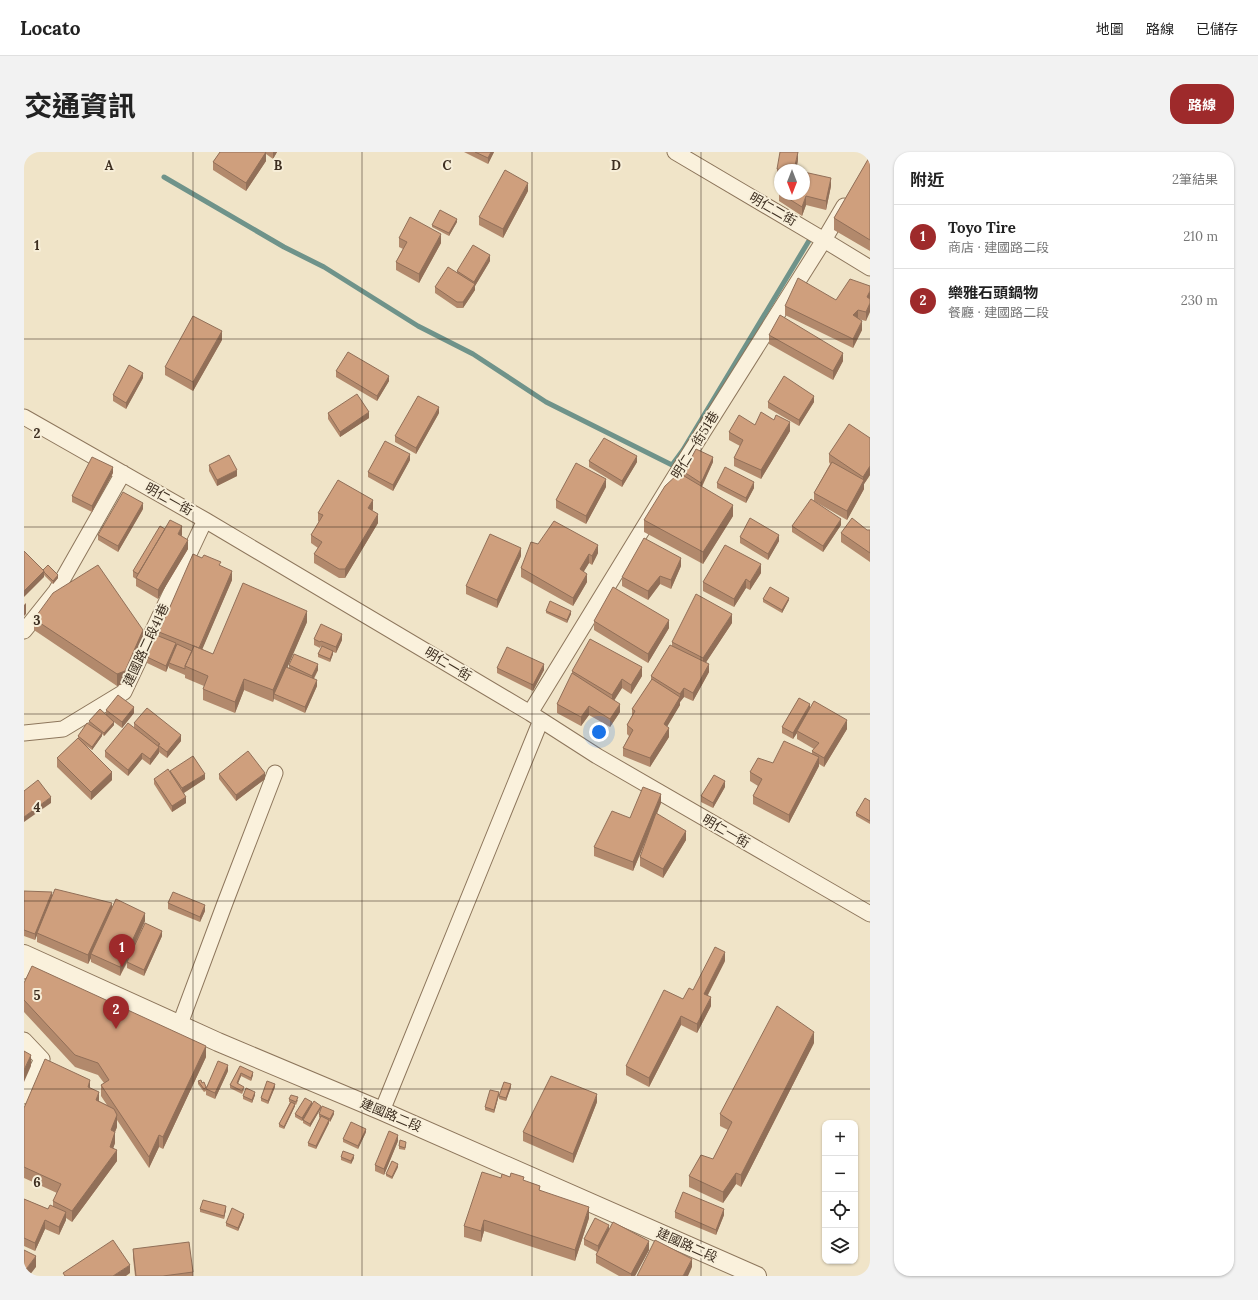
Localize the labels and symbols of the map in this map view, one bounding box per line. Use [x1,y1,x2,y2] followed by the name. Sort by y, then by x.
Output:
[105,157,114,174] text: A
[274,157,283,174] text: B
[443,157,452,174] text: C
[611,157,621,174] text: D
[774,164,810,200] north arrow
[746,189,800,229] street label: 明仁二街
[34,237,40,254] text: 1
[667,408,723,482] street label: 明仁一街51巷
[34,425,41,442] text: 2
[142,479,196,519] street label: 明仁一街
[119,601,173,689] street label: 建國路二段41巷
[33,612,41,629] text: 3
[421,643,475,685] street label: 明仁一街
[589,722,609,742] your location
[33,799,41,816] text: 4
[699,811,753,851] street label: 明仁一街
[109,934,135,967] pin: 1
[33,987,41,1004] text: 5
[103,996,129,1029] pin: 2
[358,1094,424,1136] street label: 建國路二段
[33,1174,41,1191] text: 6
[654,1224,720,1266] street label: 建國路二段

